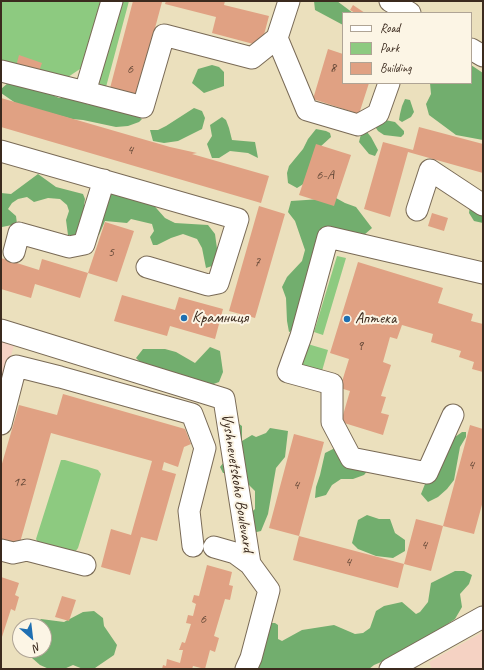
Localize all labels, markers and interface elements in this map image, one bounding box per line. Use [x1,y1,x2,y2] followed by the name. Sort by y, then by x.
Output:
[342,12,472,84] legend
[380,20,400,36] text: Road
[380,40,399,56] text: Park
[330,60,336,76] house number: 8
[380,60,412,76] text: Building
[127,61,133,77] house number: 6
[127,142,133,158] house number: 4
[316,167,334,183] house number: 6-А
[108,244,114,260] house number: 5
[254,254,260,270] house number: 7
[192,308,248,328] place label: Крамниця
[355,309,396,329] place label: Аптека
[179,313,189,323] marker: Крамниця
[342,314,352,324] marker: Аптека
[357,338,363,354] house number: 9
[217,412,257,554] street label: Vyshnevetskoho Boulevard
[468,457,474,473] house number: 4
[13,474,25,490] house number: 12
[293,477,299,493] house number: 4
[421,537,427,553] house number: 4
[345,554,351,570] house number: 4
[200,611,206,627] house number: 6
[12,618,52,658] north arrow
[31,640,43,655] text: N

